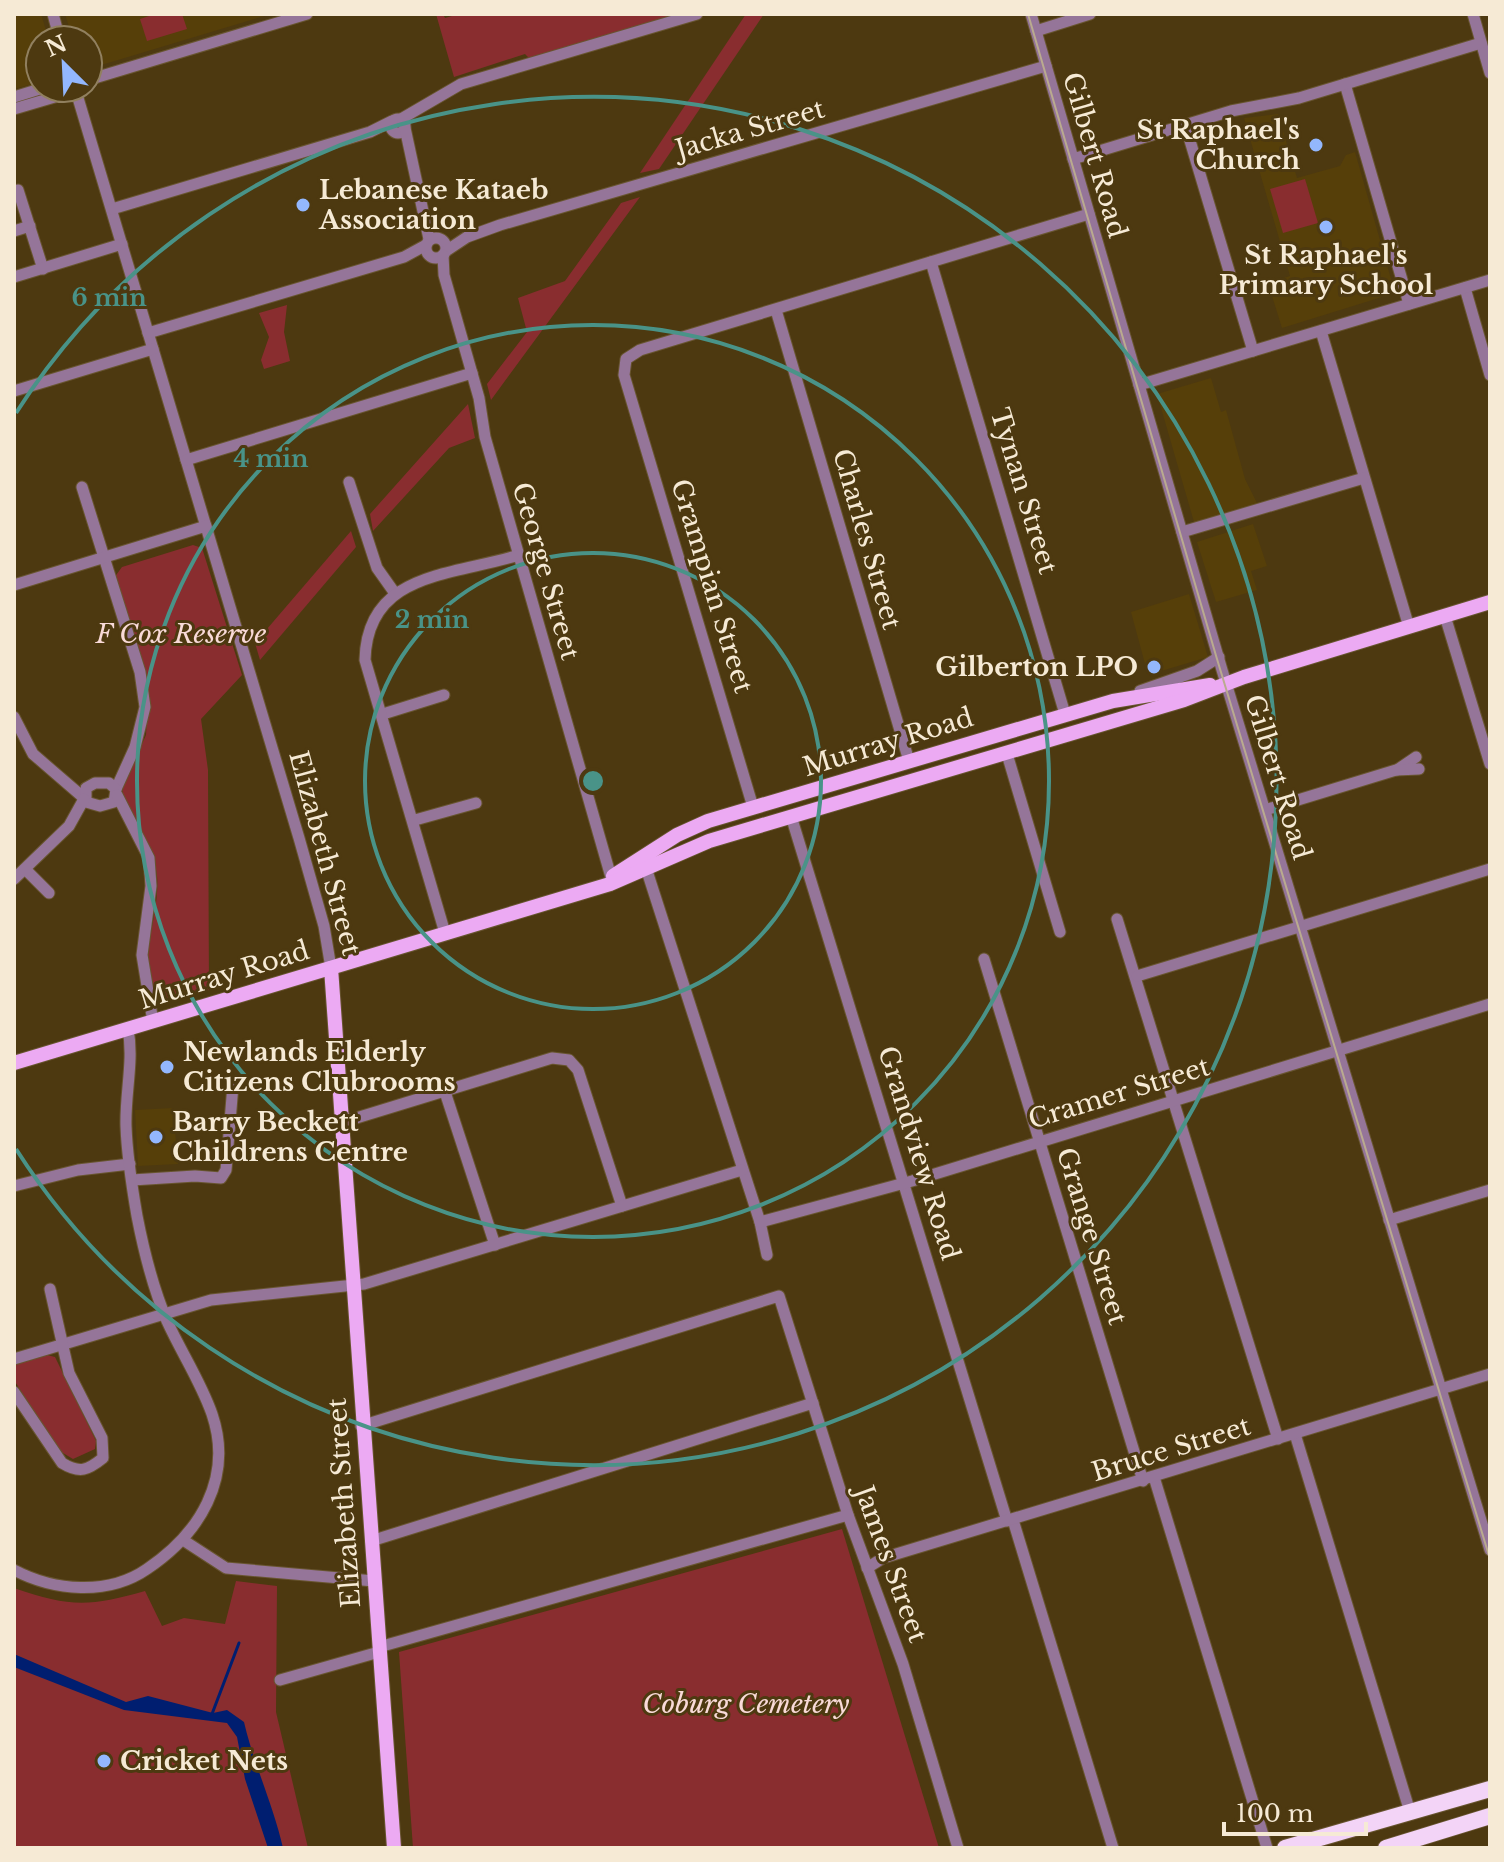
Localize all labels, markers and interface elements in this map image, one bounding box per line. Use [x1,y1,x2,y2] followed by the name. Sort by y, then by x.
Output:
[24,24,104,104] north arrow
[41,30,71,63] text: N
[1056,69,1134,241] street label: Gilbert Road
[669,92,828,166] street label: Jacka Street
[1137,114,1300,176] place label: St Raphael's Church
[1307,136,1325,154] marker: St Raphael's Church
[318,174,549,236] place label: Lebanese Kataeb Association
[294,196,312,214] marker: Lebanese Kataeb Association
[1317,218,1335,236] marker: St Raphael's Primary School
[1219,239,1433,301] place label: St Raphael's Primary School
[71,283,147,312] text: 6 min
[984,404,1064,578] street label: Tynan Street
[234,444,309,473] text: 4 min
[826,445,908,633] street label: Charles Street
[664,475,760,697] street label: Grampian Street
[505,479,587,663] street label: George Street
[395,605,470,634] text: 2 min
[95,618,266,650] park label: F Cox Reserve
[935,651,1138,683] place label: Gilberton LPO
[1145,658,1163,676] marker: Gilberton LPO
[1238,691,1318,863] street label: Gilbert Road
[799,701,977,783] street label: Murray Road
[282,747,368,959] street label: Elizabeth Street
[579,767,607,795] centre of rings
[135,934,313,1016] street label: Murray Road
[183,1036,456,1098] place label: Newlands Elderly Citizens Clubrooms
[871,1042,967,1264] street label: Grandview Road
[1024,1050,1214,1136] street label: Cramer Street
[158,1058,176,1076] marker: Newlands Elderly Citizens Clubrooms
[172,1106,408,1168] place label: Barry Beckett Childrens Centre
[147,1128,165,1146] marker: Barry Beckett Childrens Centre
[1050,1144,1134,1329] street label: Grange Street
[321,1397,367,1609] street label: Elizabeth Street
[1088,1410,1254,1488] street label: Bruce Street
[847,1479,934,1647] street label: James Street
[643,1688,850,1720] park label: Coburg Cemetery
[120,1745,288,1777] place label: Cricket Nets
[95,1752,113,1770] marker: Cricket Nets
[1224,1786,1366,1836] scale bar
[1236,1799,1314,1828] text: 100 m

